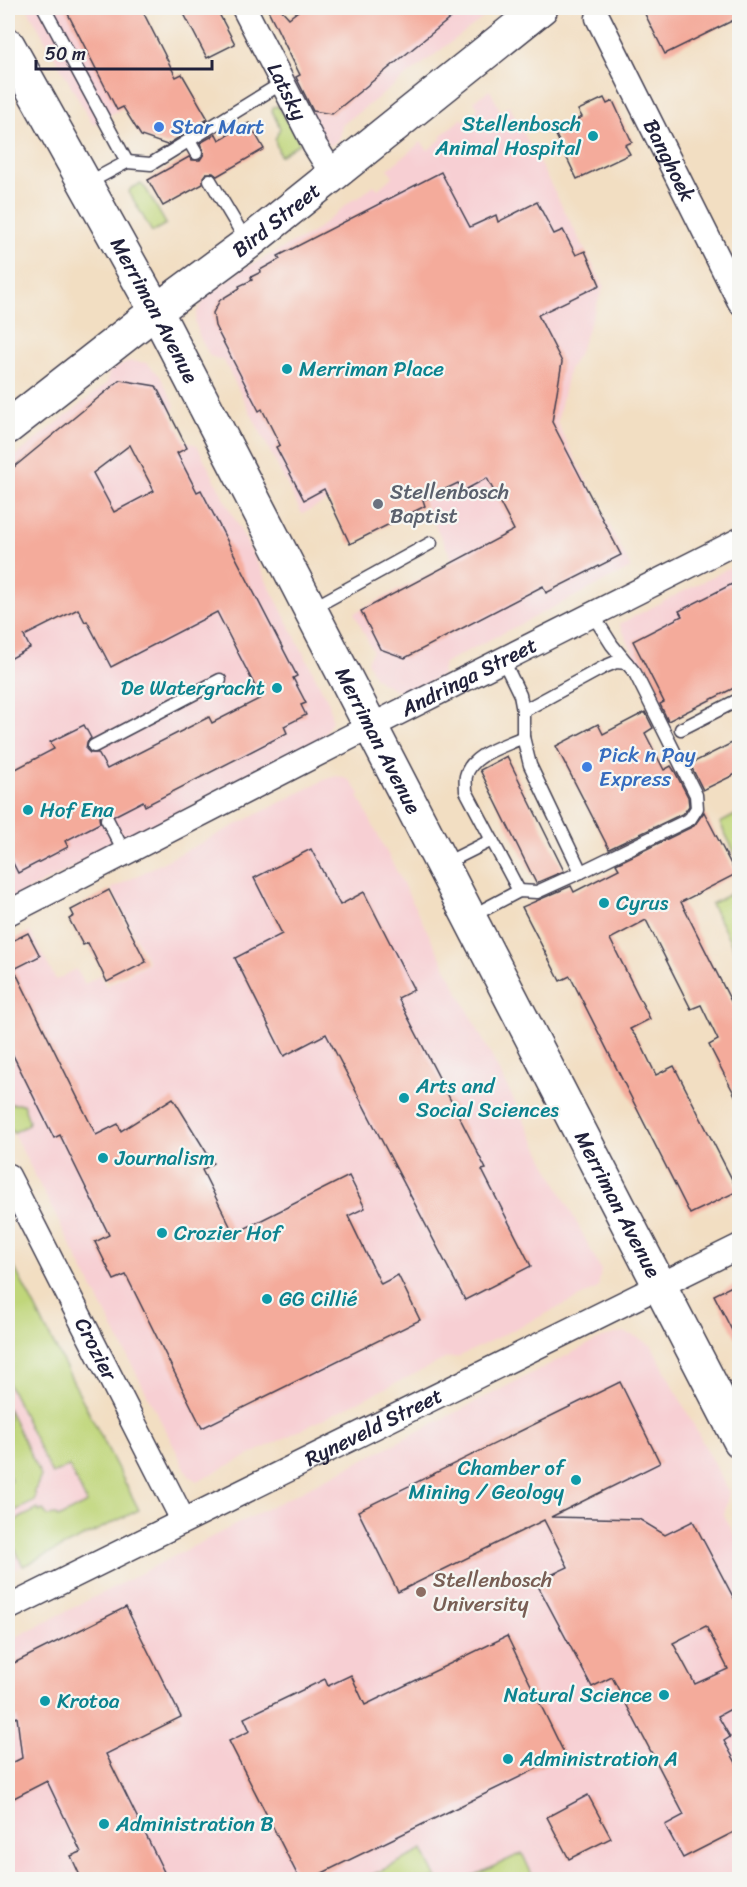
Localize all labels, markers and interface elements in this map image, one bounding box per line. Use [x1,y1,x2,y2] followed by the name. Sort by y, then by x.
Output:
[36,33,212,71] scale bar
[45,38,86,70] text: 50 m
[256,56,318,128] street label: Latsky
[434,105,582,167] place label: Stellenbosch Animal Hospital
[171,108,264,146] place label: Star Mart
[632,112,706,209] street label: Banghoek
[152,120,166,134] marker: Star Mart
[586,129,600,143] marker: Stellenbosch Animal Hospital
[224,172,329,268] street label: Bird Street
[99,230,209,390] street label: Merriman Avenue
[299,350,444,388] place label: Merriman Place
[280,362,294,376] marker: Merriman Place
[390,473,509,535] place label: Stellenbosch Baptist
[371,497,385,511] marker: Stellenbosch Baptist
[393,626,544,728] street label: Andringa Street
[324,660,432,821] street label: Merriman Avenue
[121,669,265,707] place label: De Watergracht
[270,681,284,695] marker: De Watergracht
[599,736,696,798] place label: Pick n Pay Express
[580,760,594,774] marker: Pick n Pay Express
[40,791,114,829] place label: Hof Ena
[21,803,35,817] marker: Hof Ena
[616,884,669,922] place label: Cyrus
[597,896,611,910] marker: Cyrus
[415,1067,559,1129] place label: Arts and Social Sciences
[397,1091,411,1105] marker: Arts and Social Sciences
[564,1124,672,1285] street label: Merriman Avenue
[114,1139,215,1177] place label: Journalism
[96,1151,110,1165] marker: Journalism
[174,1214,284,1252] place label: Crozier Hof
[155,1226,169,1240] marker: Crozier Hof
[279,1280,358,1318] place label: GG Cillié
[260,1292,274,1306] marker: GG Cillié
[64,1310,129,1389] street label: Crozier
[298,1377,449,1477] street label: Ryneveld Street
[408,1449,567,1511] place label: Chamber of Mining / Geology
[569,1473,583,1487] marker: Chamber of Mining / Geology
[433,1561,552,1623] place label: Stellenbosch University
[414,1585,428,1599] marker: Stellenbosch University
[504,1676,652,1714] place label: Natural Science
[57,1682,120,1720] place label: Krotoa
[657,1688,671,1702] marker: Natural Science
[38,1694,52,1708] marker: Krotoa
[519,1740,678,1778] place label: Administration A
[501,1752,515,1766] marker: Administration A
[115,1805,274,1843] place label: Administration B
[97,1817,111,1831] marker: Administration B

